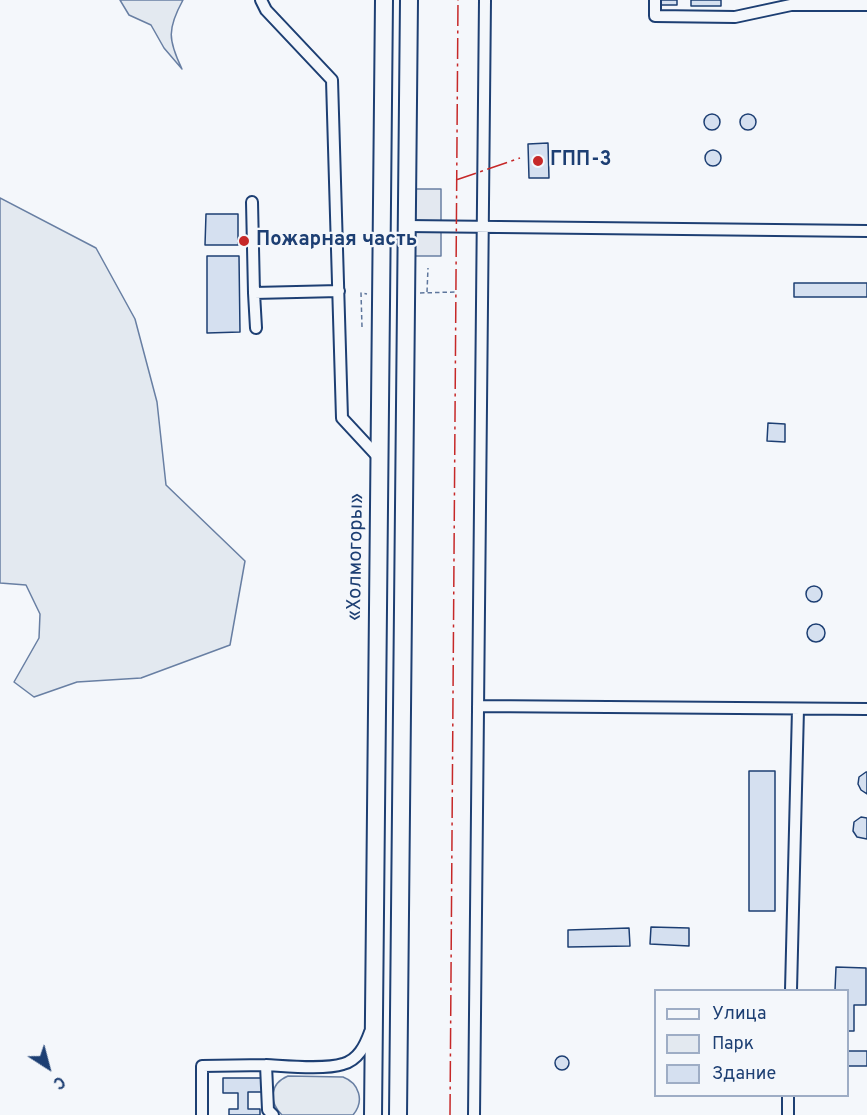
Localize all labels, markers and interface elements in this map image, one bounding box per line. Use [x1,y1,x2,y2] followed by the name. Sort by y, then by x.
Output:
[550,149,611,173] place label: ГПП-3
[531,154,545,168] marker: ГПП-3
[256,229,417,253] place label: Пожарная часть
[237,234,251,248] marker: Пожарная часть
[344,493,370,621] street label: «Холмогоры»
[654,989,849,1097] legend
[712,1003,766,1026] text: Улица
[712,1033,754,1056] text: Парк
[18,1037,78,1097] north arrow
[712,1063,776,1086] text: Здание
[49,1070,69,1093] text: С

